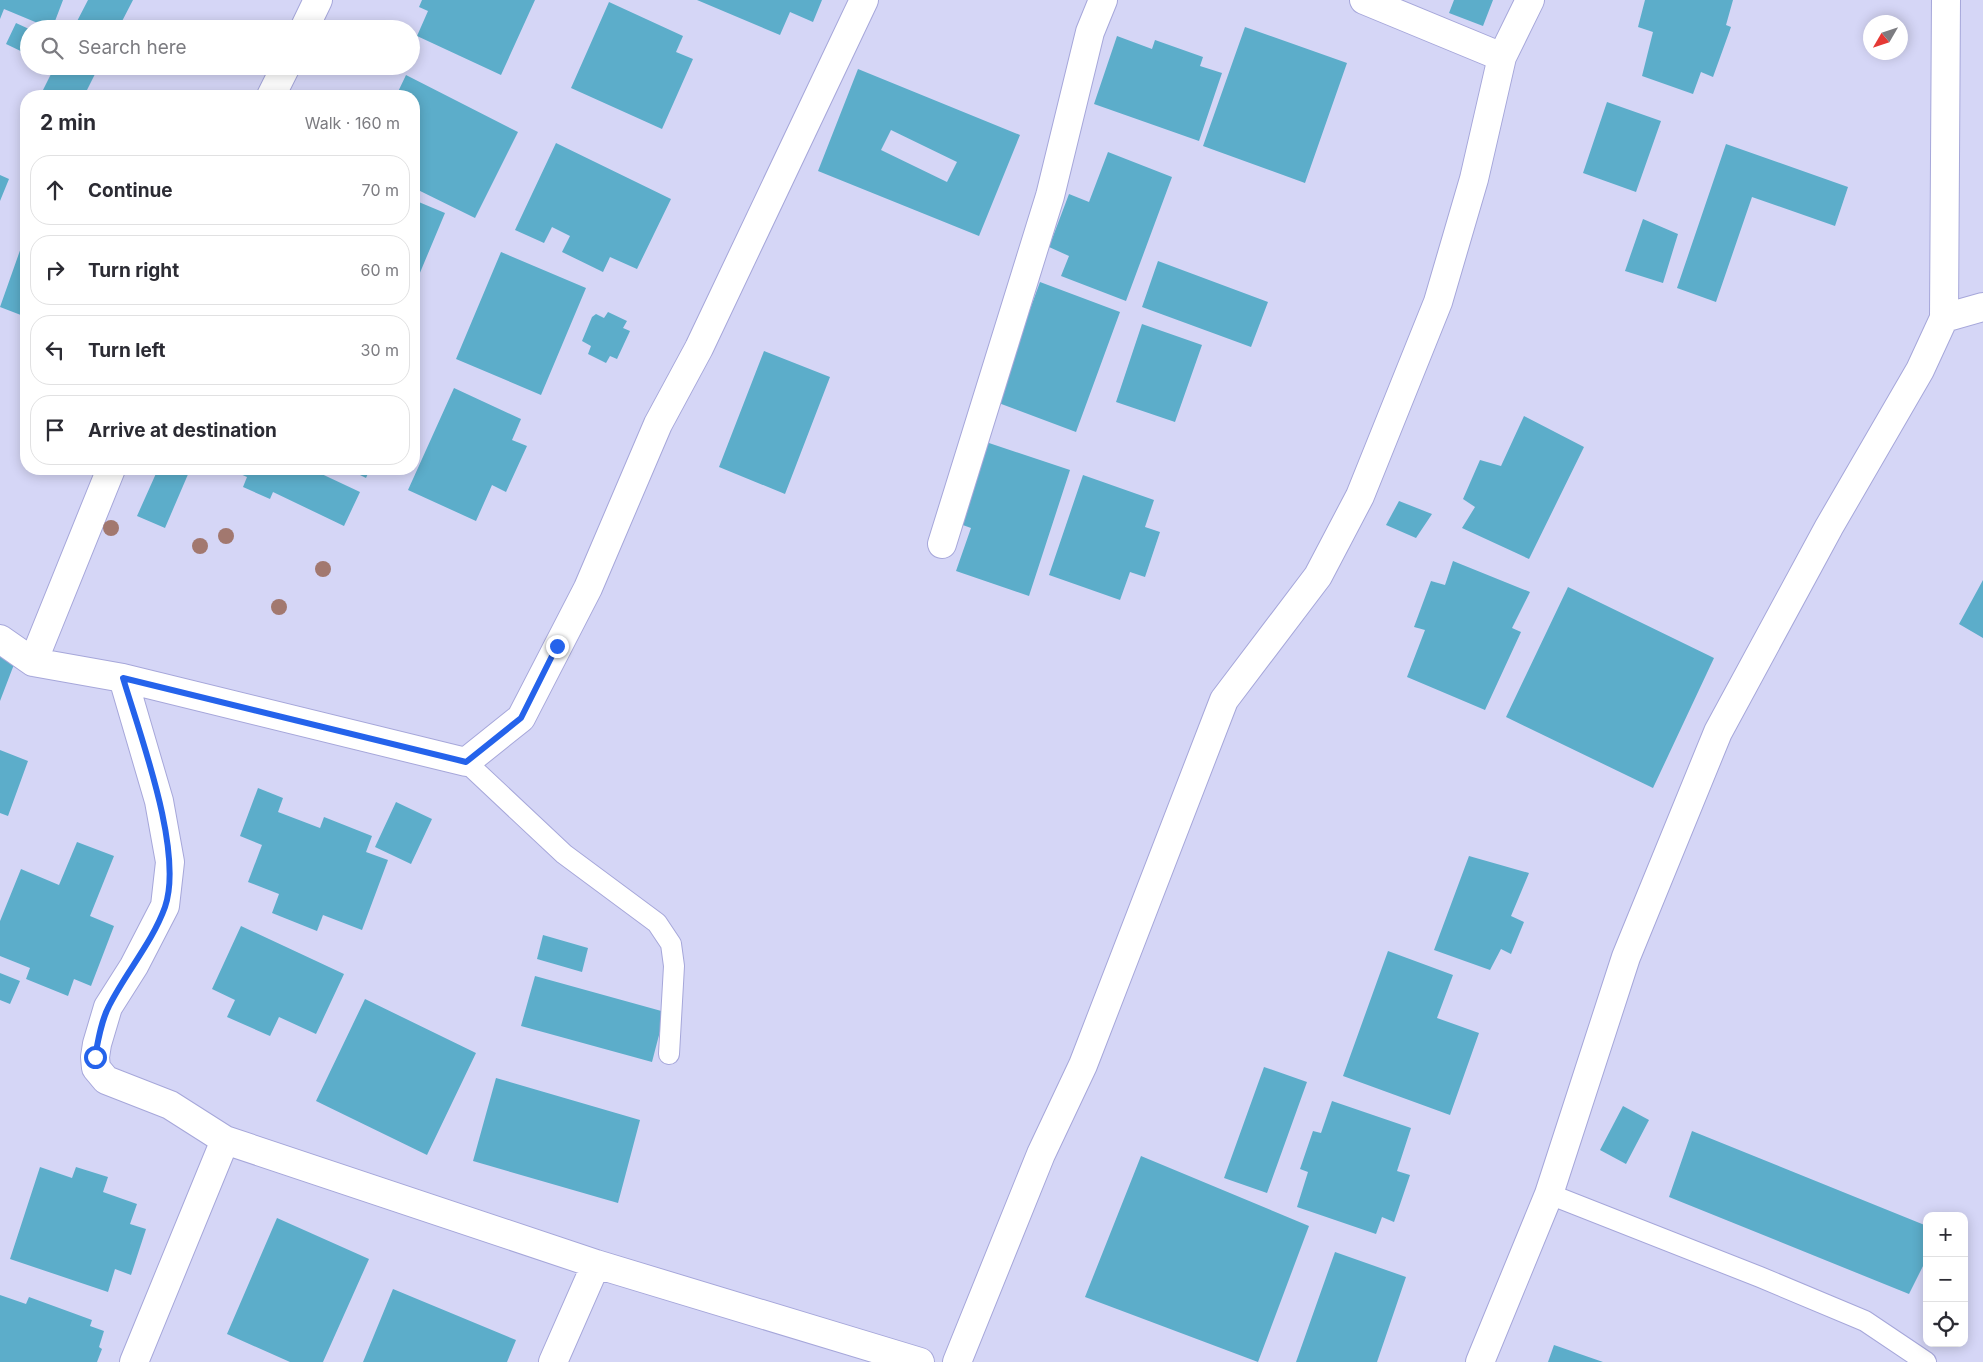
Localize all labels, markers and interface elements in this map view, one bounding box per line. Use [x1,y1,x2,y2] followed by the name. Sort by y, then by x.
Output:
[1863,15,1908,60] north arrow
[20,20,420,75] search box
[38,34,66,62] icon: search
[78,36,187,59] text: Search here
[40,110,96,135] text: 2 min
[305,113,400,133] text: Walk · 160 m
[41,176,69,204] icon: ahead
[88,179,173,202] text: Continue
[362,180,399,200] text: 70 m
[41,256,69,284] icon: right
[88,259,179,282] text: Turn right
[360,260,399,280] text: 60 m
[41,336,69,364] icon: left
[88,339,166,362] text: Turn left
[361,340,399,360] text: 30 m
[41,416,69,444] icon: arrive
[88,419,277,442] text: Arrive at destination
[546,635,569,658] route end
[84,1046,107,1069] route start
[1923,1212,1968,1347] map controls
[1923,1212,1968,1257] button: +
[1923,1257,1968,1302] button: −
[1923,1302,1968,1347] button: locate

